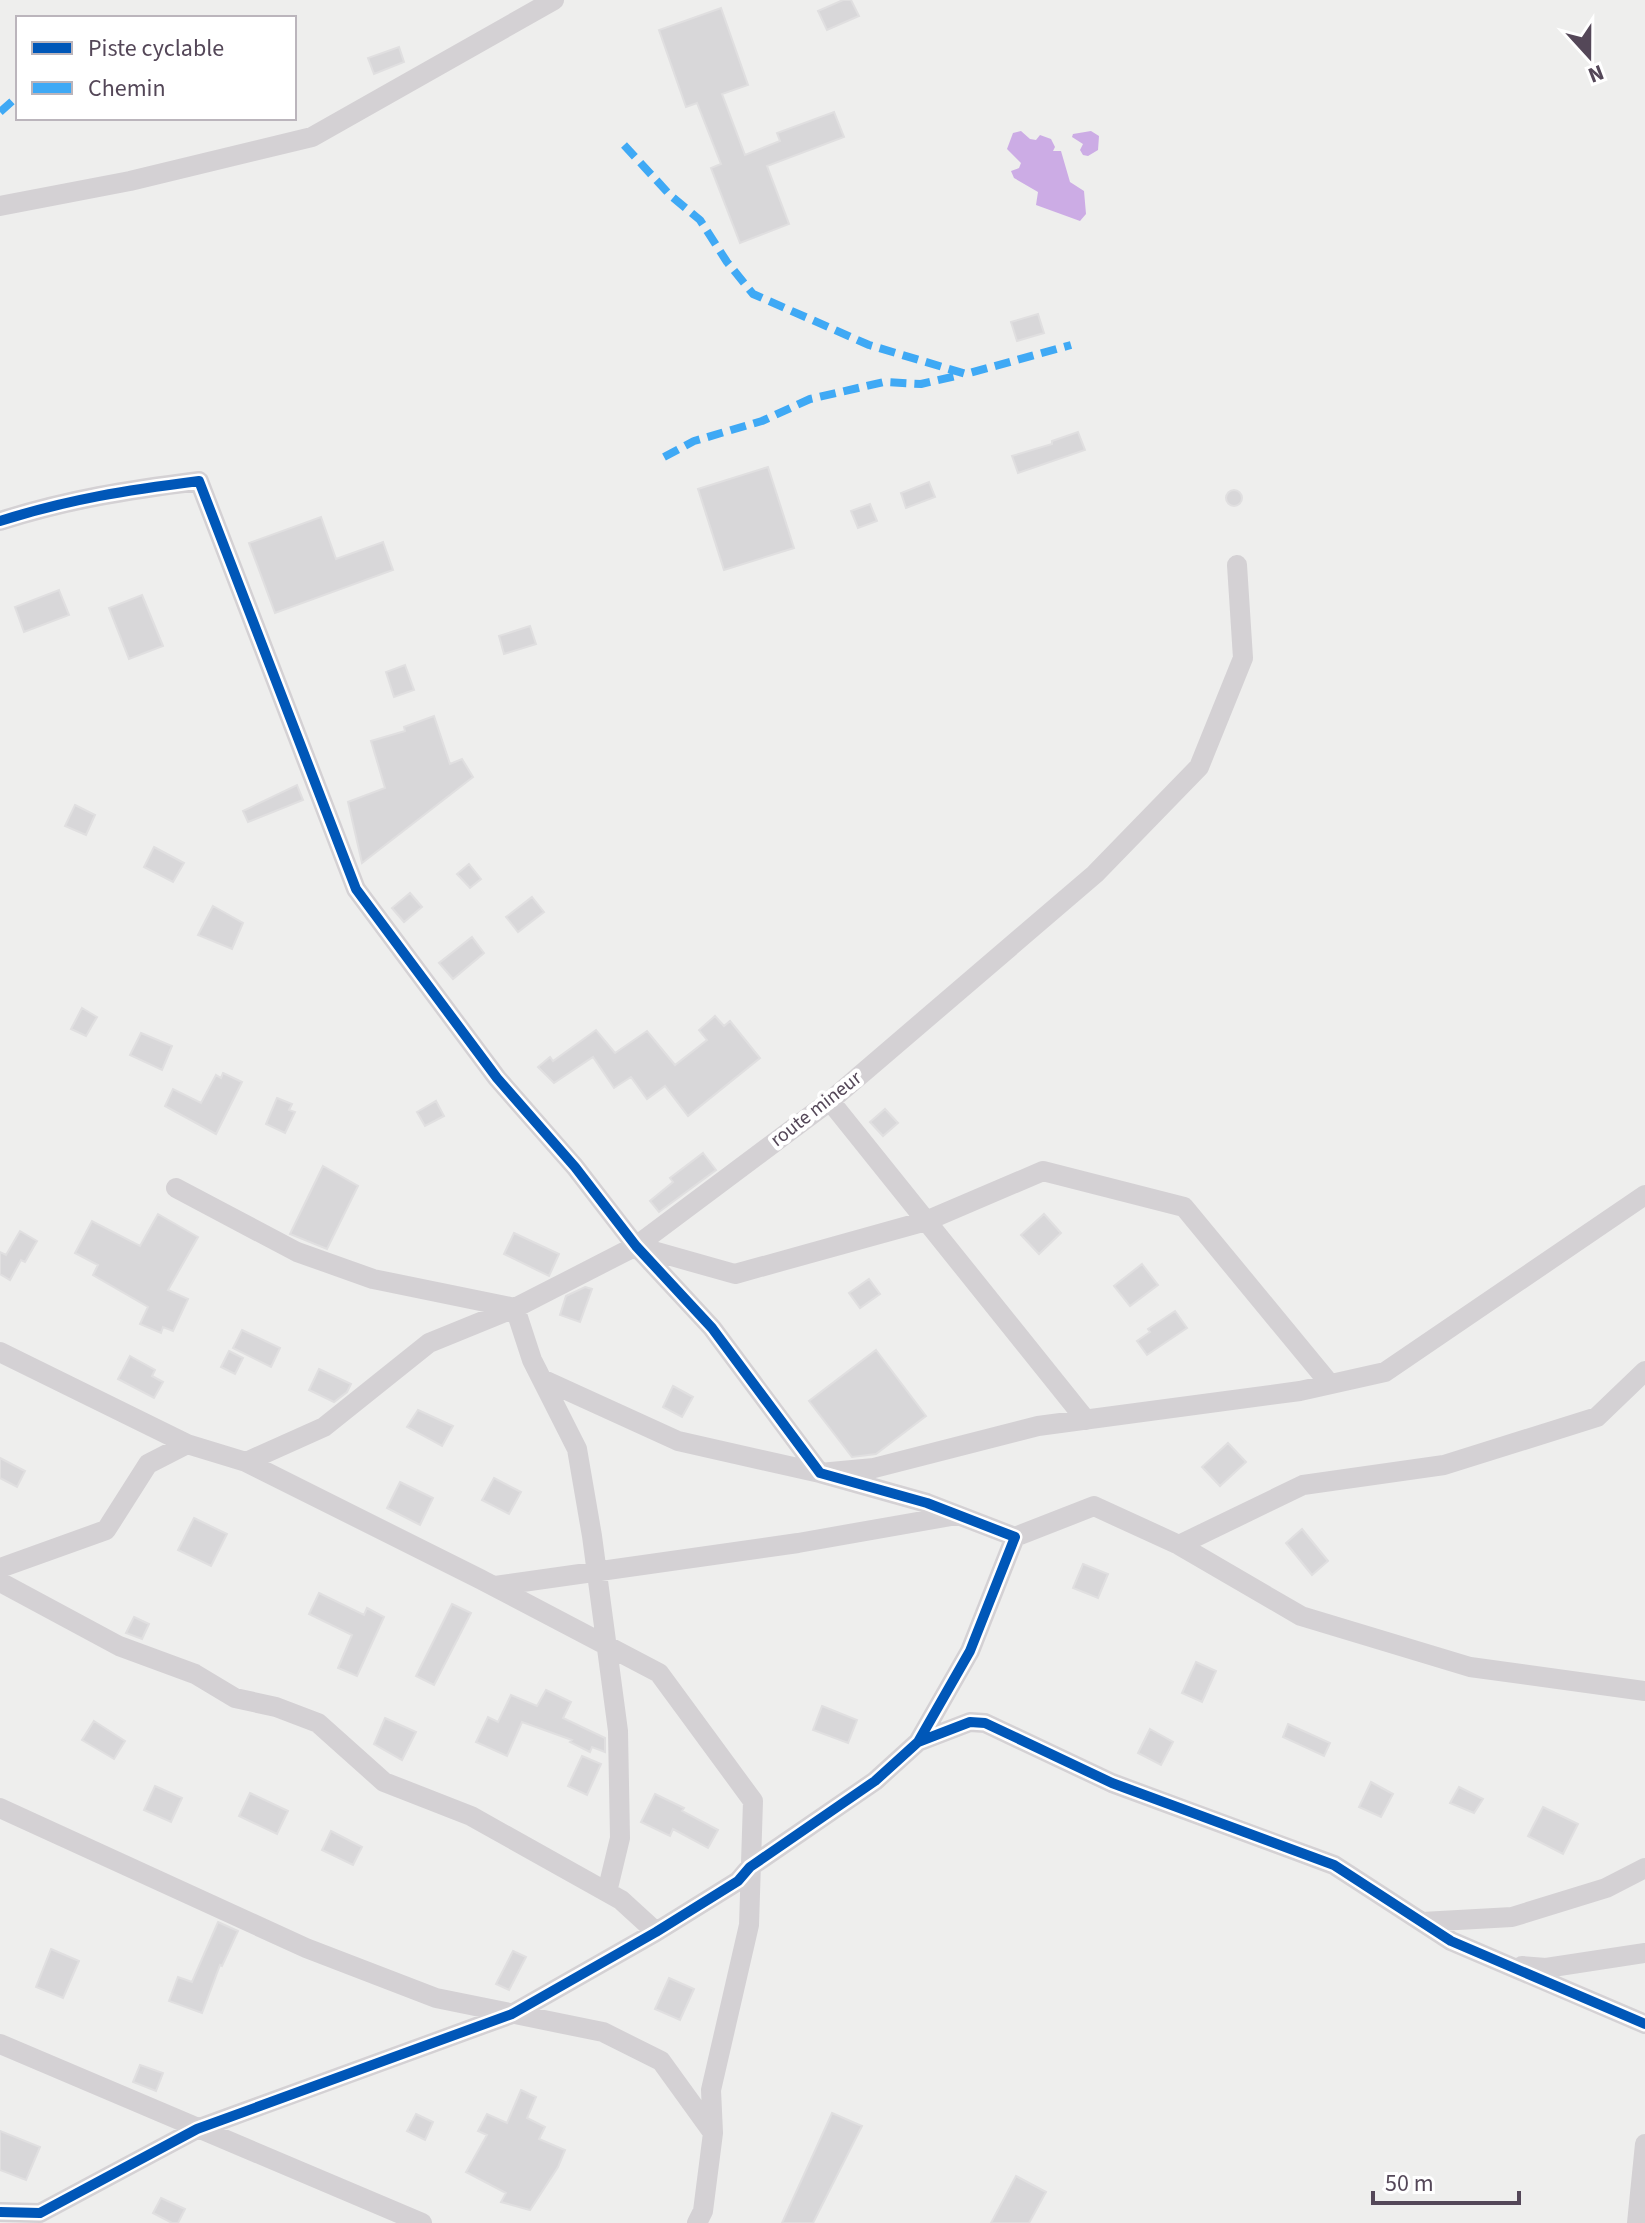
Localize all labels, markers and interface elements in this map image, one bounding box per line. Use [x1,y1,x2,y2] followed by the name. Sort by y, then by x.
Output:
[16,16,296,120] legend
[1549,16,1629,96] north arrow
[88,31,224,66] text: Piste cyclable
[1583,56,1608,91] text: N
[88,71,166,106] text: Chemin
[764,1064,868,1154] street label: route mineur
[1373,2155,1519,2205] scale bar
[1385,2166,1434,2201] text: 50 m

